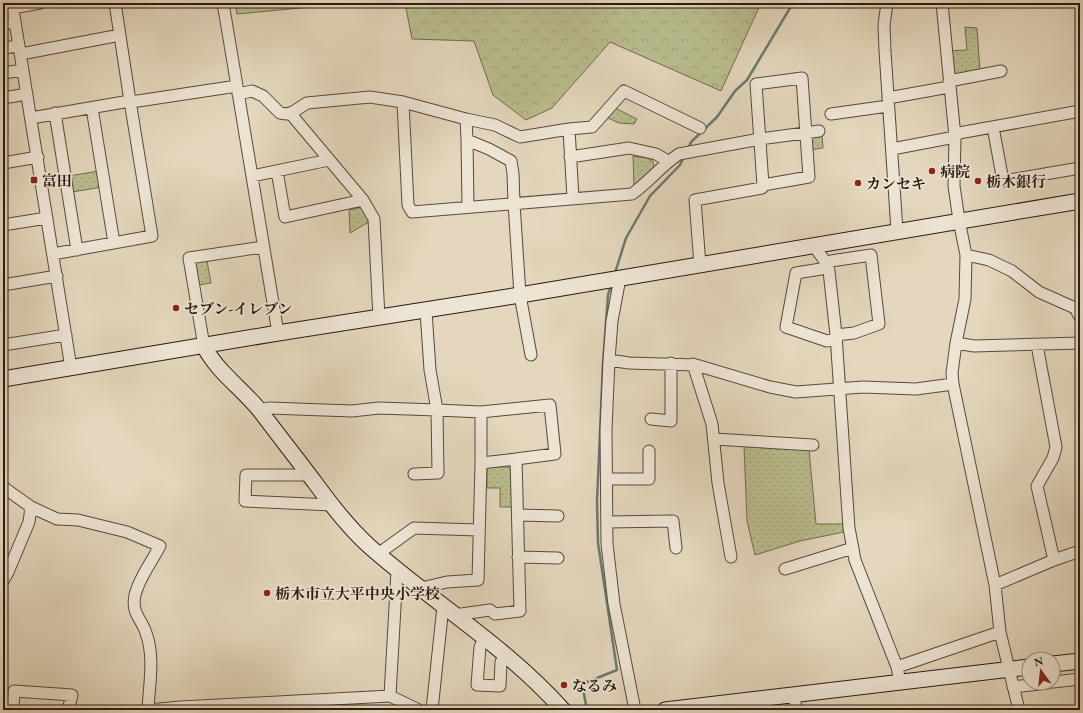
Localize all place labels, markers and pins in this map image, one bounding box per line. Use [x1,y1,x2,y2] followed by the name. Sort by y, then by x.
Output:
[940,162,970,181] place label: 病院
[927,166,937,176] marker: 病院
[42,171,72,190] place label: 富田
[986,172,1046,191] place label: 栃木銀行
[866,174,926,193] place label: カンセキ
[29,175,39,185] marker: 富田
[973,176,983,186] marker: 栃木銀行
[853,178,863,188] marker: カンセキ
[184,299,293,318] place label: セブン-イレブン
[171,303,181,313] marker: セブン-イレブン
[275,584,440,603] place label: 栃木市立大平中央小学校
[262,588,272,598] marker: 栃木市立大平中央小学校
[572,676,617,695] place label: なるみ
[559,680,569,690] marker: なるみ

